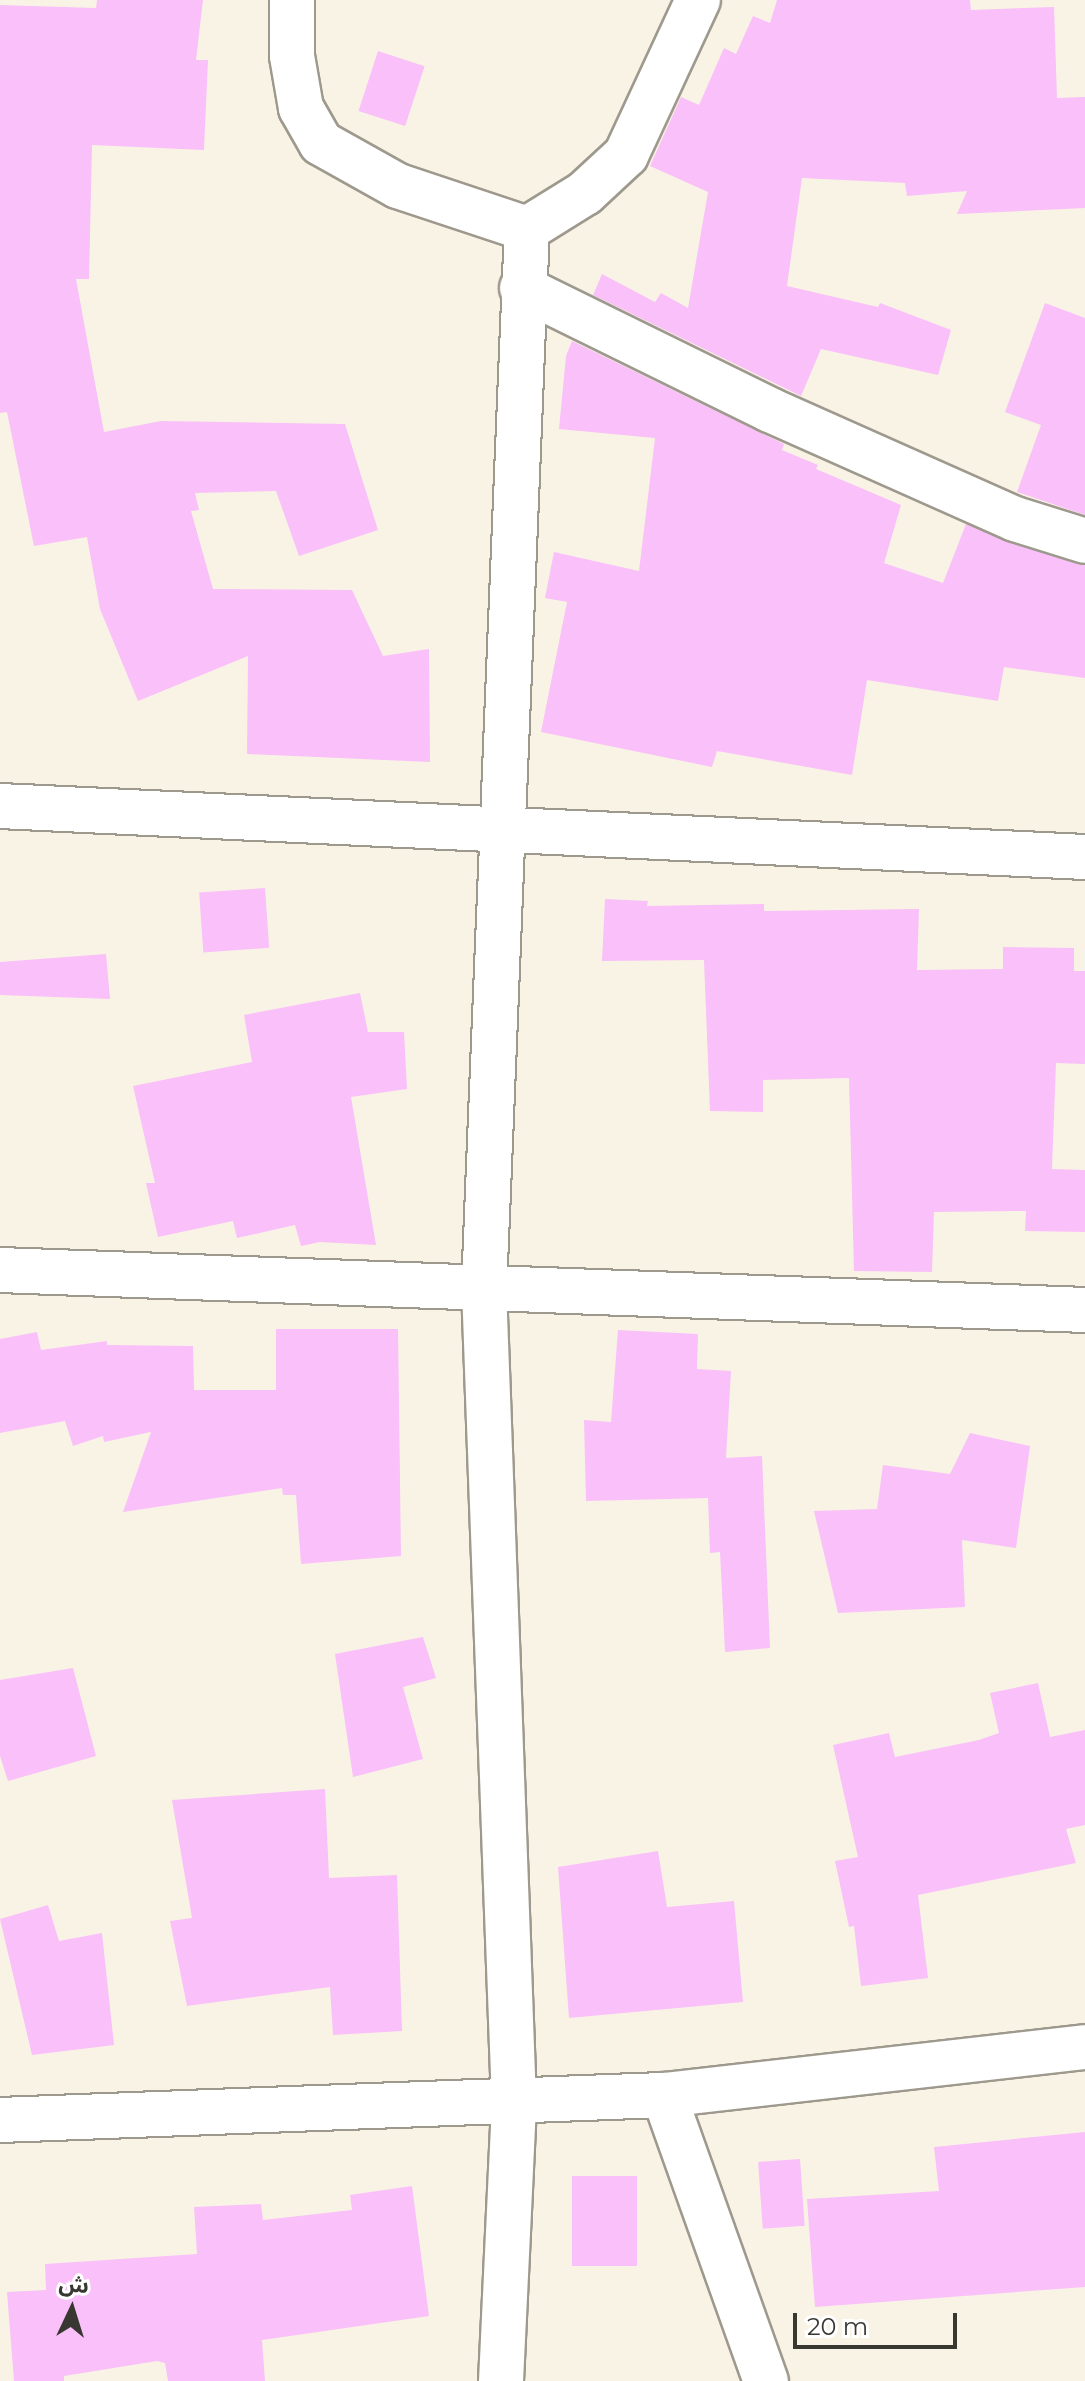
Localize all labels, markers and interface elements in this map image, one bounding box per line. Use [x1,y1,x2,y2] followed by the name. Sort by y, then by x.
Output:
[32,2269,112,2349] north arrow
[58,2270,90,2299] text: ش
[797,2297,961,2347] scale bar
[807,2312,868,2341] text: 20 m

